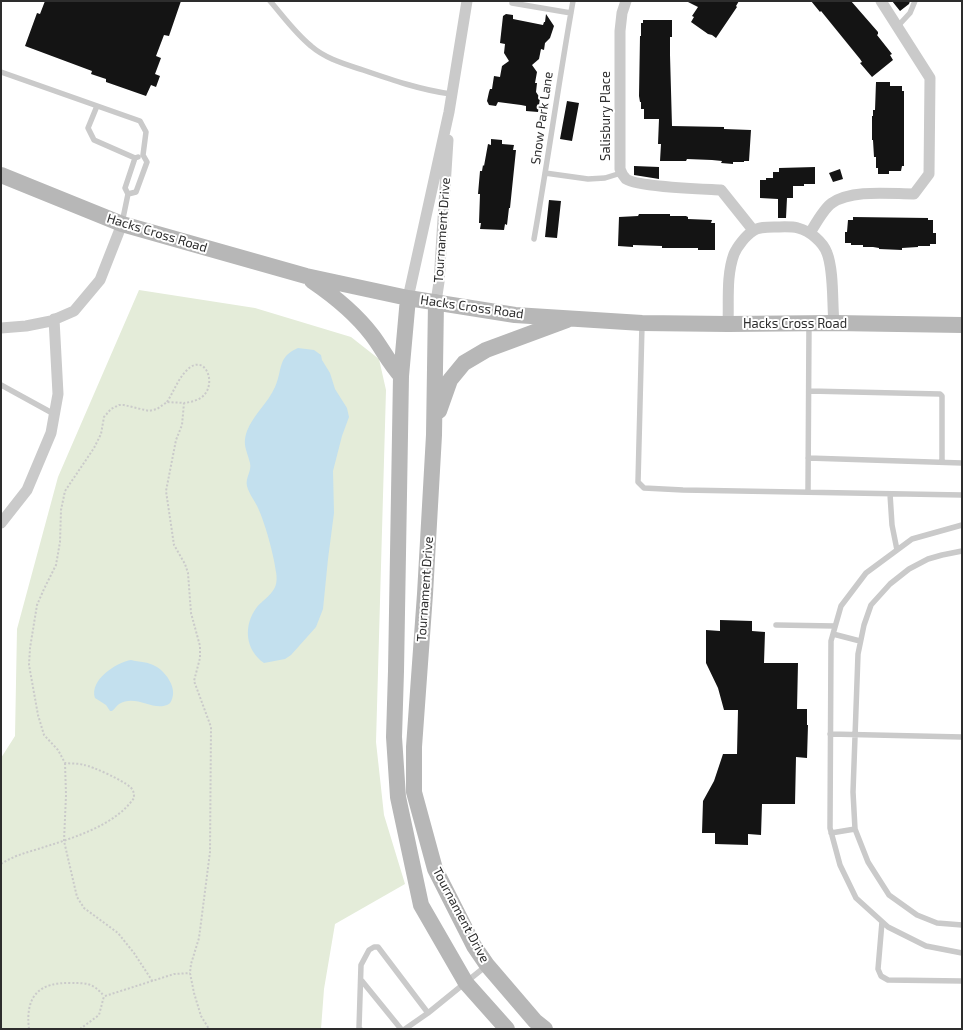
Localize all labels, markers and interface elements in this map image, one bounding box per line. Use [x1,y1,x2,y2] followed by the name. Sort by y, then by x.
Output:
[528,71,556,165] street label: Snow Park Lane
[598,71,614,161] street label: Salisbury Place
[431,177,453,283] street label: Tournament Drive
[105,210,209,256] street label: Hacks Cross Road
[419,292,525,322] street label: Hacks Cross Road
[743,316,847,332] street label: Hacks Cross Road
[414,536,436,642] street label: Tournament Drive
[429,865,493,965] street label: Tournament Drive

